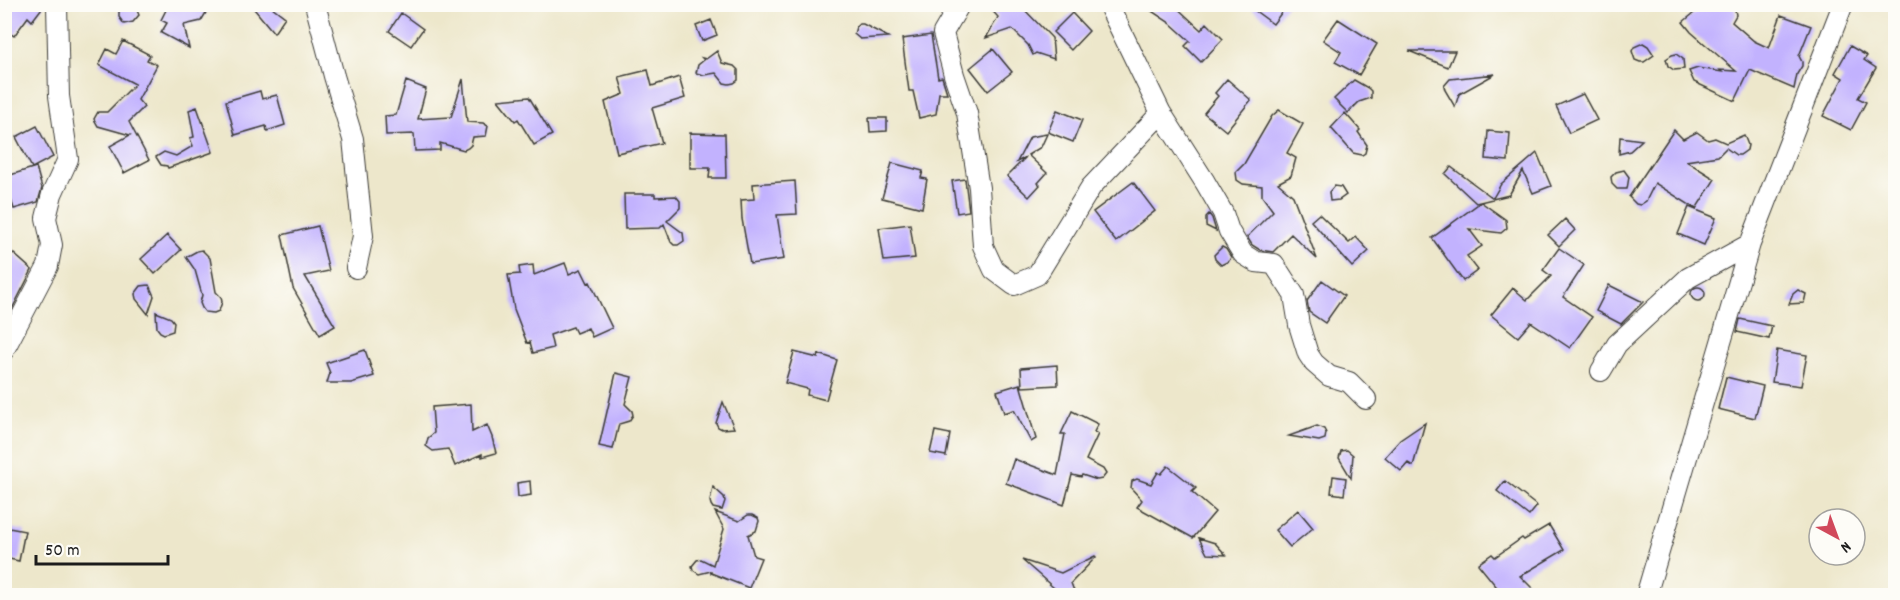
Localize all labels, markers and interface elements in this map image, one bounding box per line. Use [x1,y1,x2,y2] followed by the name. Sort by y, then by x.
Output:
[1807,507,1867,567] north arrow
[36,528,168,566] scale bar
[1835,535,1856,558] text: N
[45,539,80,564] text: 50 m

